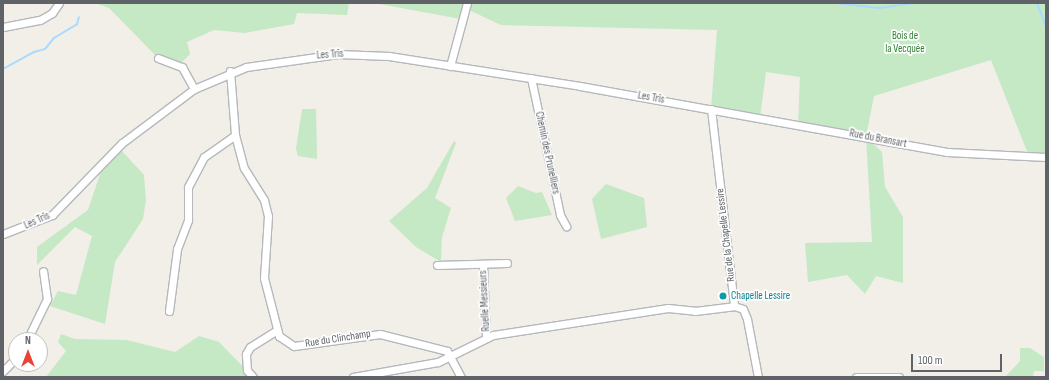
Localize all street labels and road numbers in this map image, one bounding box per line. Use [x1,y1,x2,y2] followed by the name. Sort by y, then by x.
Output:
[316,47,344,63] street label: Les Trîs
[637,89,665,107] street label: Les Trîs
[532,111,562,195] street label: Chemin des Prunelliers
[848,127,908,151] street label: Rue du Bransart
[714,188,738,282] street label: Rue de la Chapelle Lessire
[22,210,52,232] street label: Les Trîs
[477,270,493,332] street label: Ruelle Messieurs
[304,327,372,351] street label: Rue du Clinchamp

